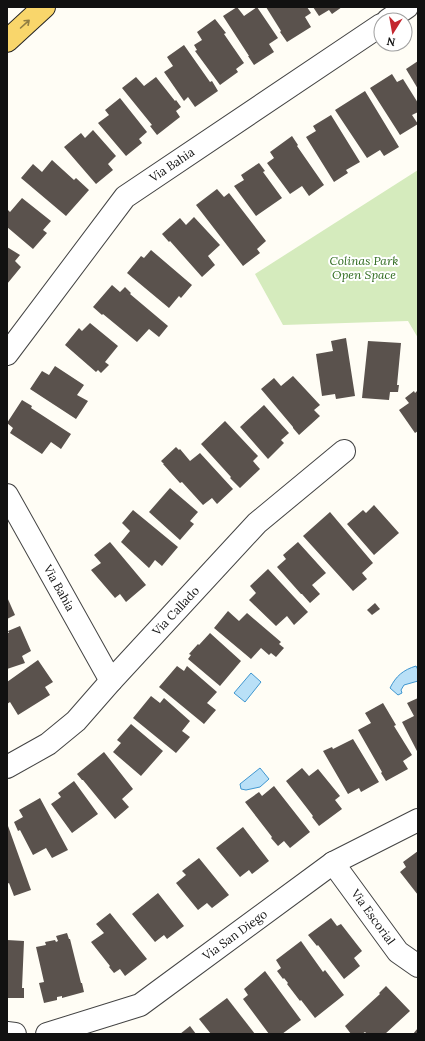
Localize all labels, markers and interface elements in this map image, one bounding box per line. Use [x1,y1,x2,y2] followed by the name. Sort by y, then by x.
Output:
[373,12,413,52] north arrow
[20,20,30,29] one-way arrow
[385,34,397,50] text: N
[146,144,197,186] street label: Via Bahia
[329,253,399,282] park label: Colinas Park Open Space
[40,561,78,614] street label: Via Bahia
[148,583,202,639] street label: Via Callado
[348,885,399,947] street label: Via Escorial
[199,906,270,964] street label: Via San Diego

